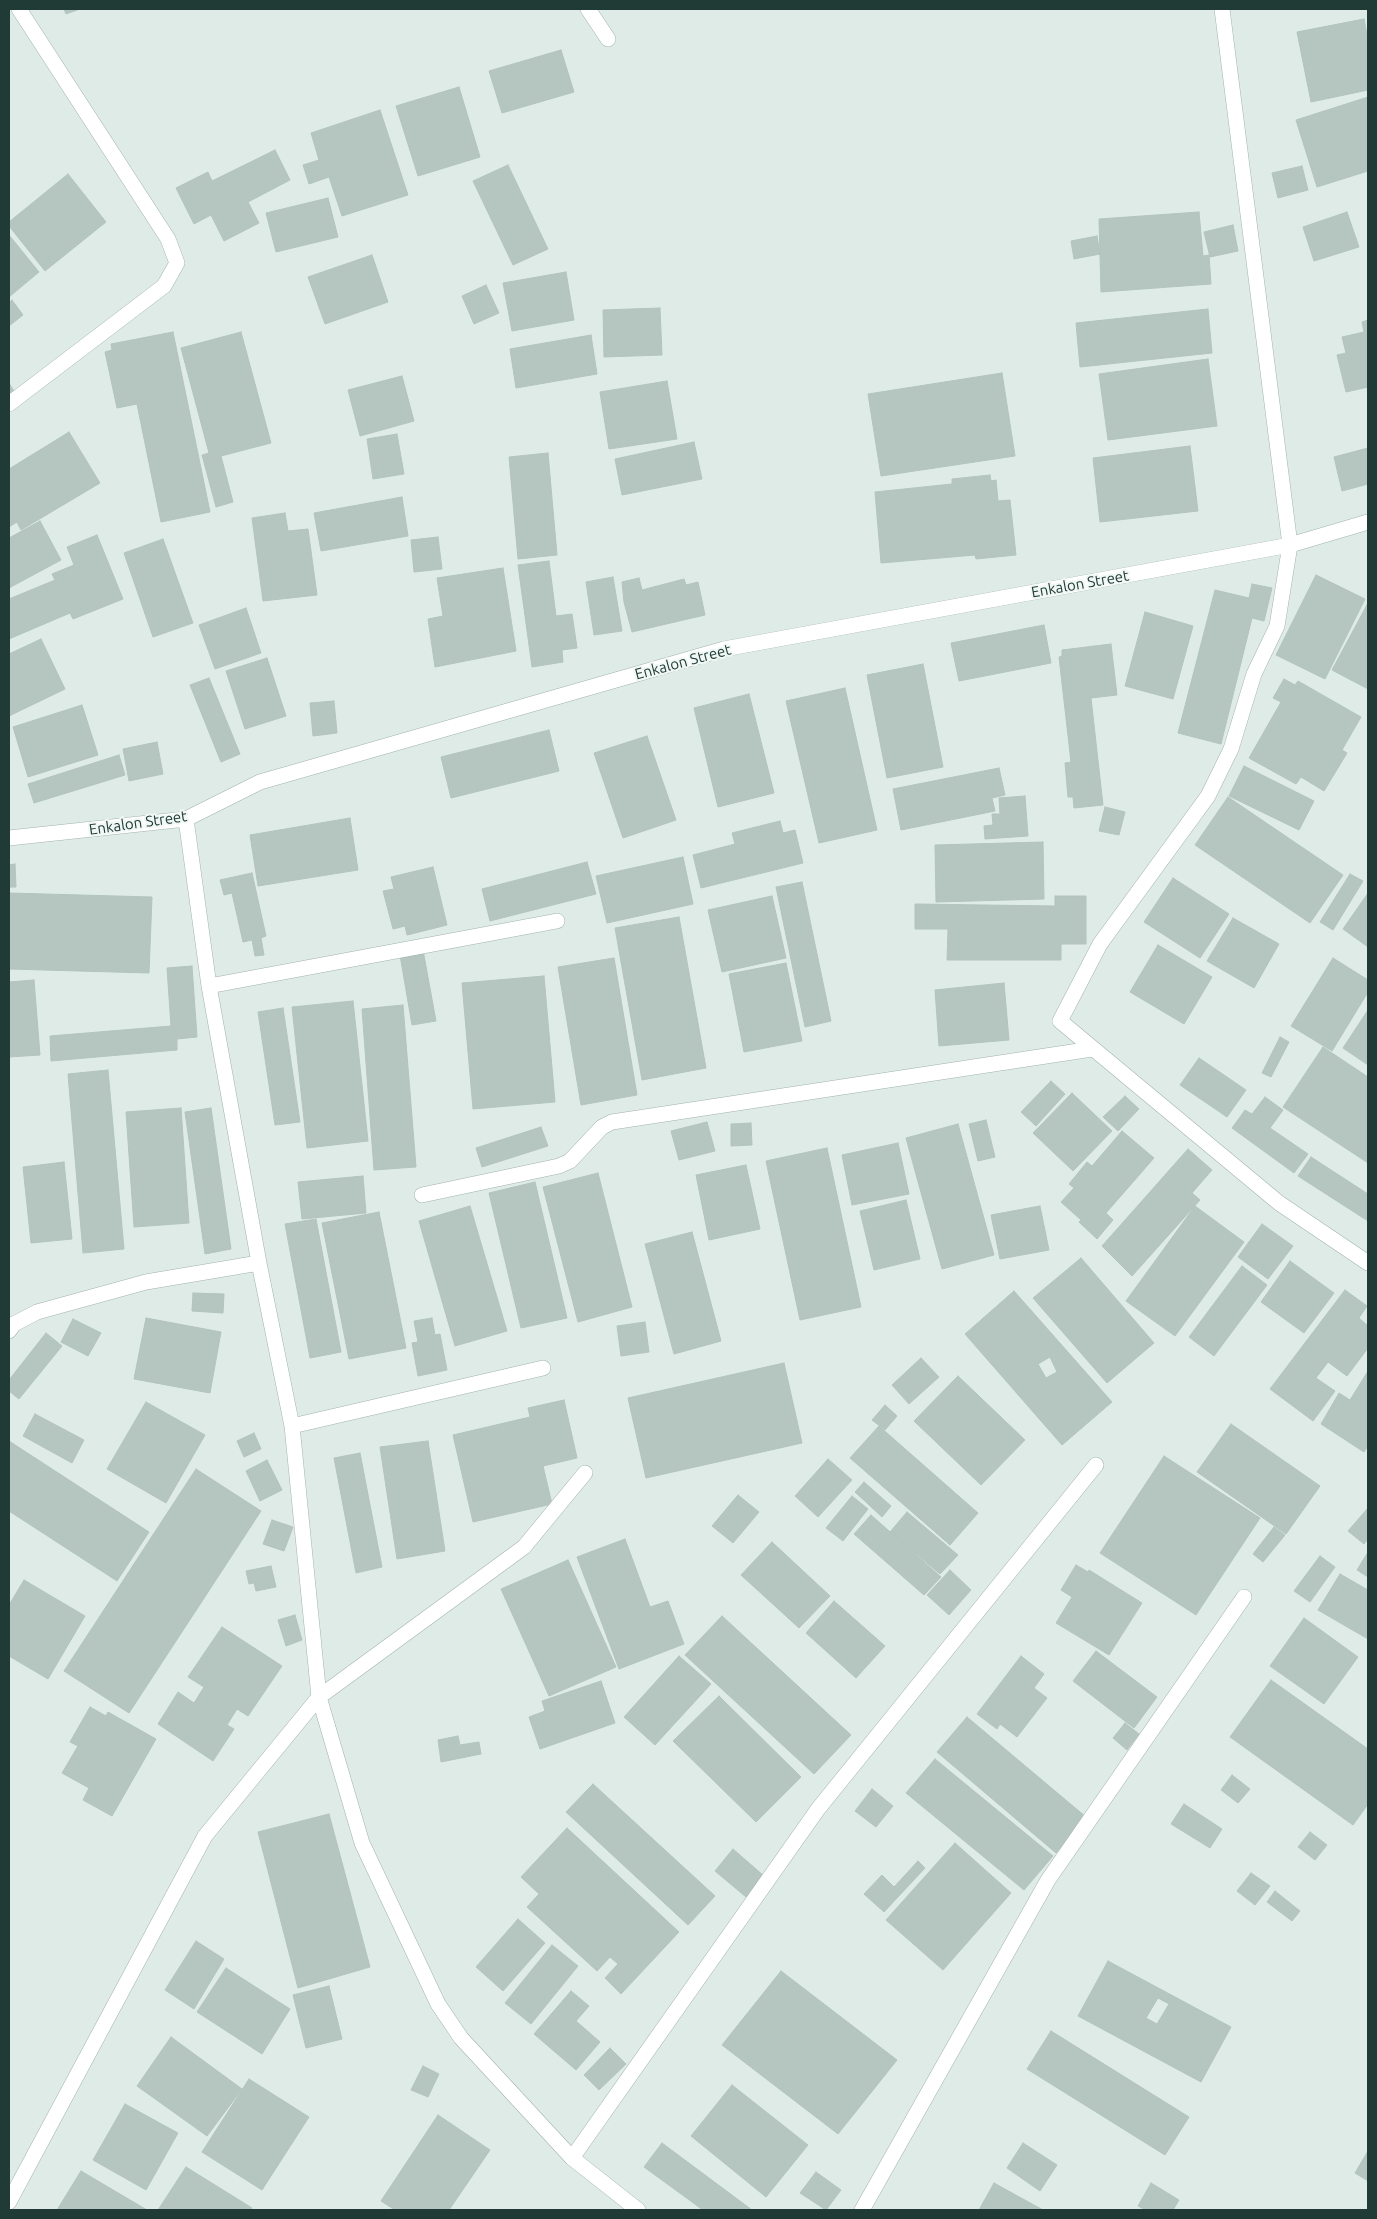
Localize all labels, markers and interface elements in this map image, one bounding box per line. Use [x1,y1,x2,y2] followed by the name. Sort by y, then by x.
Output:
[1030,567,1130,601] street label: Enkalon Street
[633,641,733,683] street label: Enkalon Street
[88,807,188,839] street label: Enkalon Street

